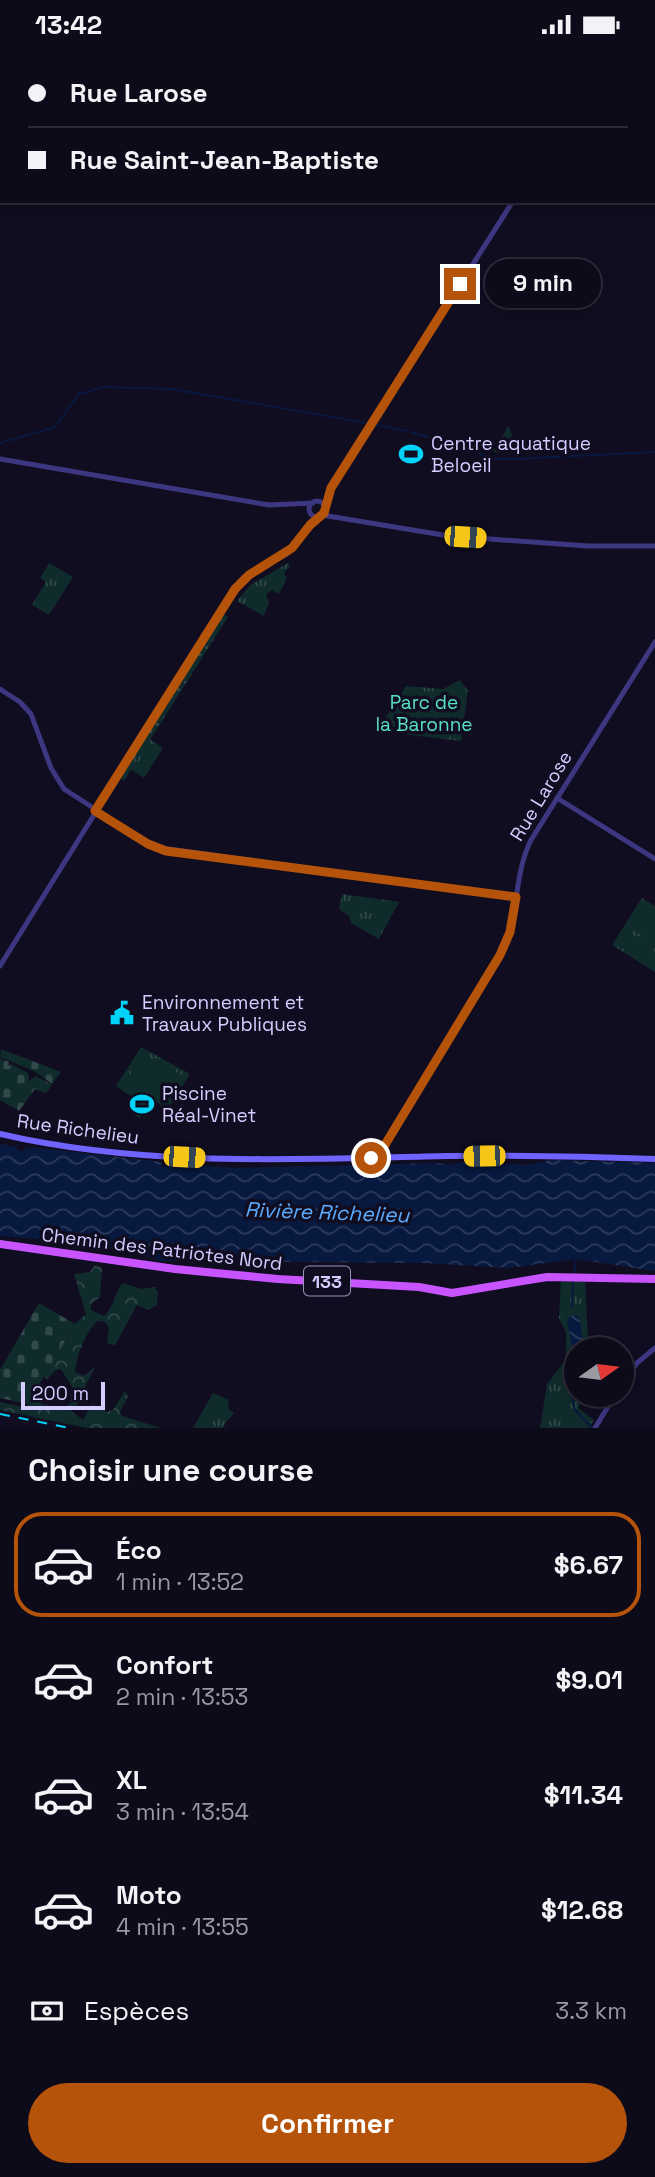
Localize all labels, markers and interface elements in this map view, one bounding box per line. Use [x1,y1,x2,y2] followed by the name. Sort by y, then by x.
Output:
[35,8,102,42] text: 13:42
[70,76,208,110] text: Rue Larose
[70,143,379,177] text: Rue Saint-Jean-Baptiste
[484,259,600,309] callout: 9 min
[444,268,476,300] route end
[513,268,573,298] text: 9 min
[431,431,591,478] place label: Centre aquatique Beloeil
[397,440,425,468] sports icon: Centre aquatique Beloeil
[444,525,487,549] car
[375,690,473,737] park label: Parc de la Baronne
[504,746,578,846] street label: Rue Larose
[142,990,307,1037] place label: Environnement et Travaux Publiques
[108,999,136,1027] public building icon: Environnement et Travaux Publiques
[162,1081,256,1128] place label: Piscine Réal-Vinet
[128,1090,156,1118] sports icon: Piscine Réal-Vinet
[15,1108,141,1150] street label: Rue Richelieu
[355,1142,387,1174] route start
[163,1145,206,1169] car
[463,1145,506,1167] car
[244,1196,411,1228] water label: Rivière Richelieu
[40,1222,284,1276] street label: Chemin des Patriotes Nord
[304,1267,350,1295] road number: 133
[564,1337,634,1407] north arrow
[564,1337,634,1407] map controls
[21,1379,105,1411] scale bar
[32,1381,89,1406] text: 200 m
[28,1450,314,1490] text: Choisir une course
[32,1533,95,1596] icon: car
[116,1533,162,1567] text: Éco
[554,1548,623,1582] text: $6.67
[116,1567,244,1597] text: 1 min · 13:52
[32,1648,95,1711] icon: car
[116,1648,213,1682] text: Confort
[555,1663,623,1697] text: $9.01
[116,1682,248,1712] text: 2 min · 13:53
[32,1763,95,1826] icon: car
[116,1763,147,1797] text: XL
[544,1778,623,1812] text: $11.34
[116,1797,249,1827] text: 3 min · 13:54
[32,1878,95,1941] icon: car
[116,1878,182,1912] text: Moto
[541,1893,623,1927] text: $12.68
[116,1912,249,1942] text: 4 min · 13:55
[28,1992,66,2030] icon: cash
[84,1994,189,2028] text: Espèces
[555,1996,627,2026] text: 3.3 km
[28,2083,627,2163] button: Confirmer

